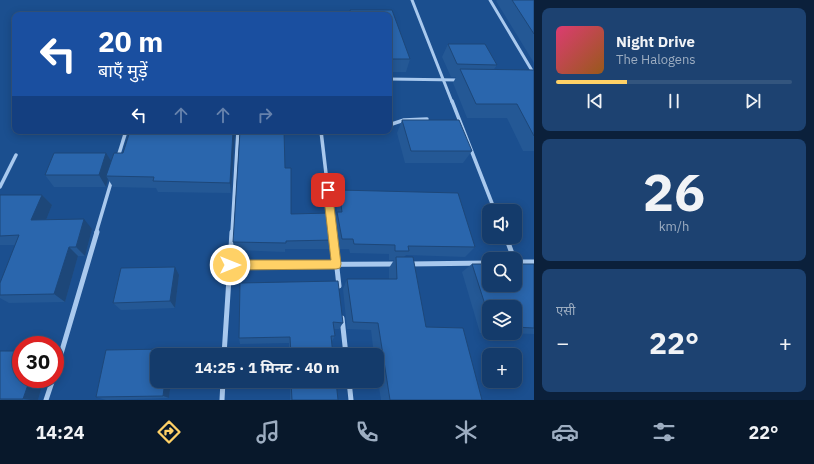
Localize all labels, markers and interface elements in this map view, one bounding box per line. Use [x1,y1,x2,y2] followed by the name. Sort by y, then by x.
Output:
[98,23,163,60] text: 20 m
[32,28,84,80] icon: left
[616,32,695,51] text: Night Drive
[616,51,696,68] text: The Halogens
[98,59,148,82] text: बाएँ मुड़ें
[584,90,606,112] icon: previous
[663,90,685,112] icon: pause
[742,90,764,112] icon: next
[128,104,150,126] icon: left
[170,104,192,126] icon: ahead
[212,104,234,126] icon: ahead
[254,104,276,126] icon: right
[643,158,705,225] text: 26
[311,173,345,207] pin
[317,179,339,201] icon: arrive
[482,204,522,388] map controls
[482,204,522,244] button: sound
[659,218,689,235] text: km/h
[209,244,251,286] position arrow
[482,252,522,292] button: search
[482,300,522,340] button: layers
[556,302,575,319] text: एसी
[649,323,699,362] text: 22°
[556,328,569,357] text: −
[779,328,792,357] text: +
[12,336,64,388] speed limit sign: 30
[482,348,522,388] button: +
[195,358,339,377] text: 14:25 · 1 मिनट · 40 m
[155,418,183,446] icon: directions
[254,418,282,446] icon: music
[353,418,381,446] icon: phone
[452,418,480,446] icon: climate
[551,418,579,446] icon: car
[650,418,678,446] icon: filters
[35,421,85,444] text: 14:24
[748,421,779,444] text: 22°

